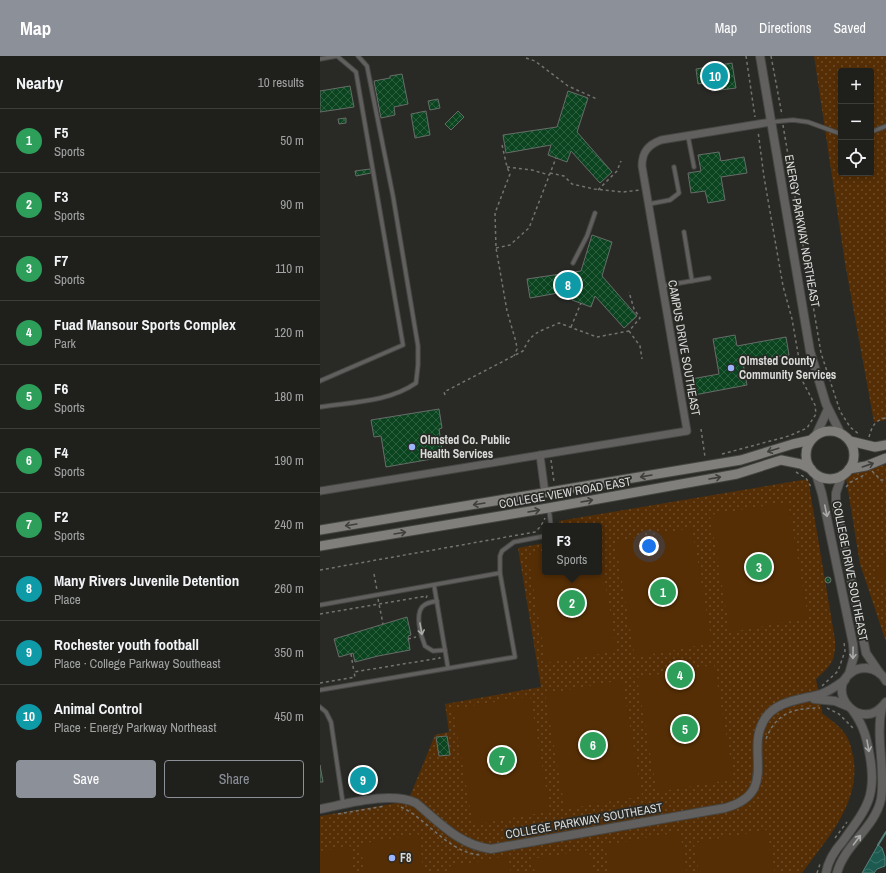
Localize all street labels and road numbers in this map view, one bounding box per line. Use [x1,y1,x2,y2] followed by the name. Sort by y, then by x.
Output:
[781,153,823,309] street label: ENERGY PARKWAY NORTHEAST
[664,279,704,417] street label: CAMPUS DRIVE SOUTHEAST
[498,473,632,513] street label: COLLEGE VIEW ROAD EAST
[829,500,871,642] street label: COLLEGE DRIVE SOUTHEAST
[504,799,664,843] street label: COLLEGE PARKWAY SOUTHEAST

